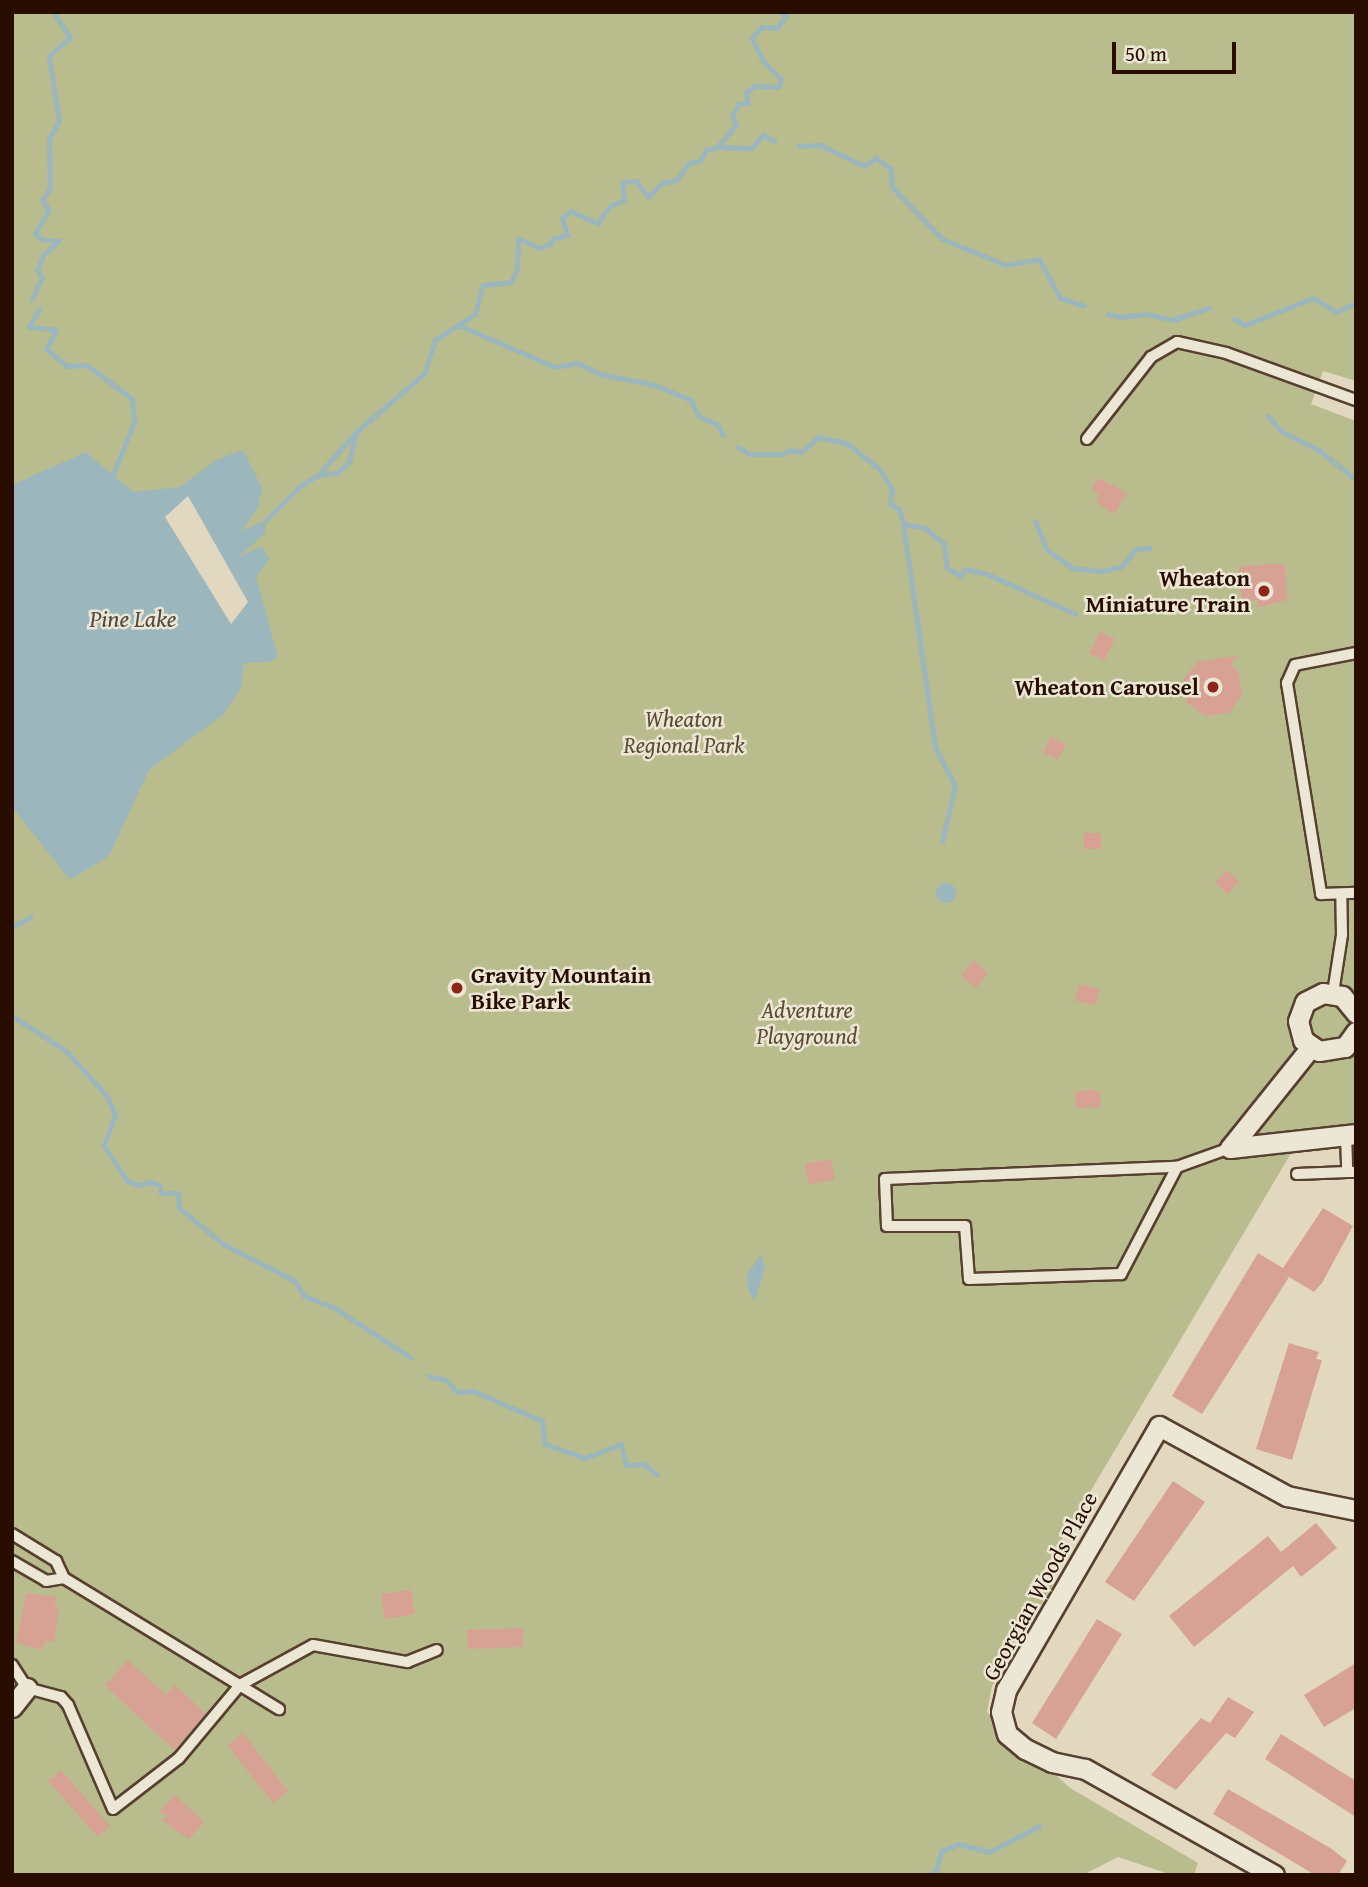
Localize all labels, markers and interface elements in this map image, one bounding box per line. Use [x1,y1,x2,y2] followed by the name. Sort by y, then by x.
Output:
[1116,28,1240,72] scale bar
[1125,38,1167,69] text: 50 m
[1086,564,1250,618] place label: Wheaton Miniature Train
[1256,583,1272,599] marker: Wheaton Miniature Train
[90,605,176,633] water label: Pine Lake
[1014,673,1199,701] place label: Wheaton Carousel
[1205,679,1221,695] marker: Wheaton Carousel
[623,705,745,759] park label: Wheaton Regional Park
[471,961,651,1015] place label: Gravity Mountain Bike Park
[449,980,465,996] marker: Gravity Mountain Bike Park
[756,996,858,1050] park label: Adventure Playground
[977,1487,1103,1685] street label: Georgian Woods Place

